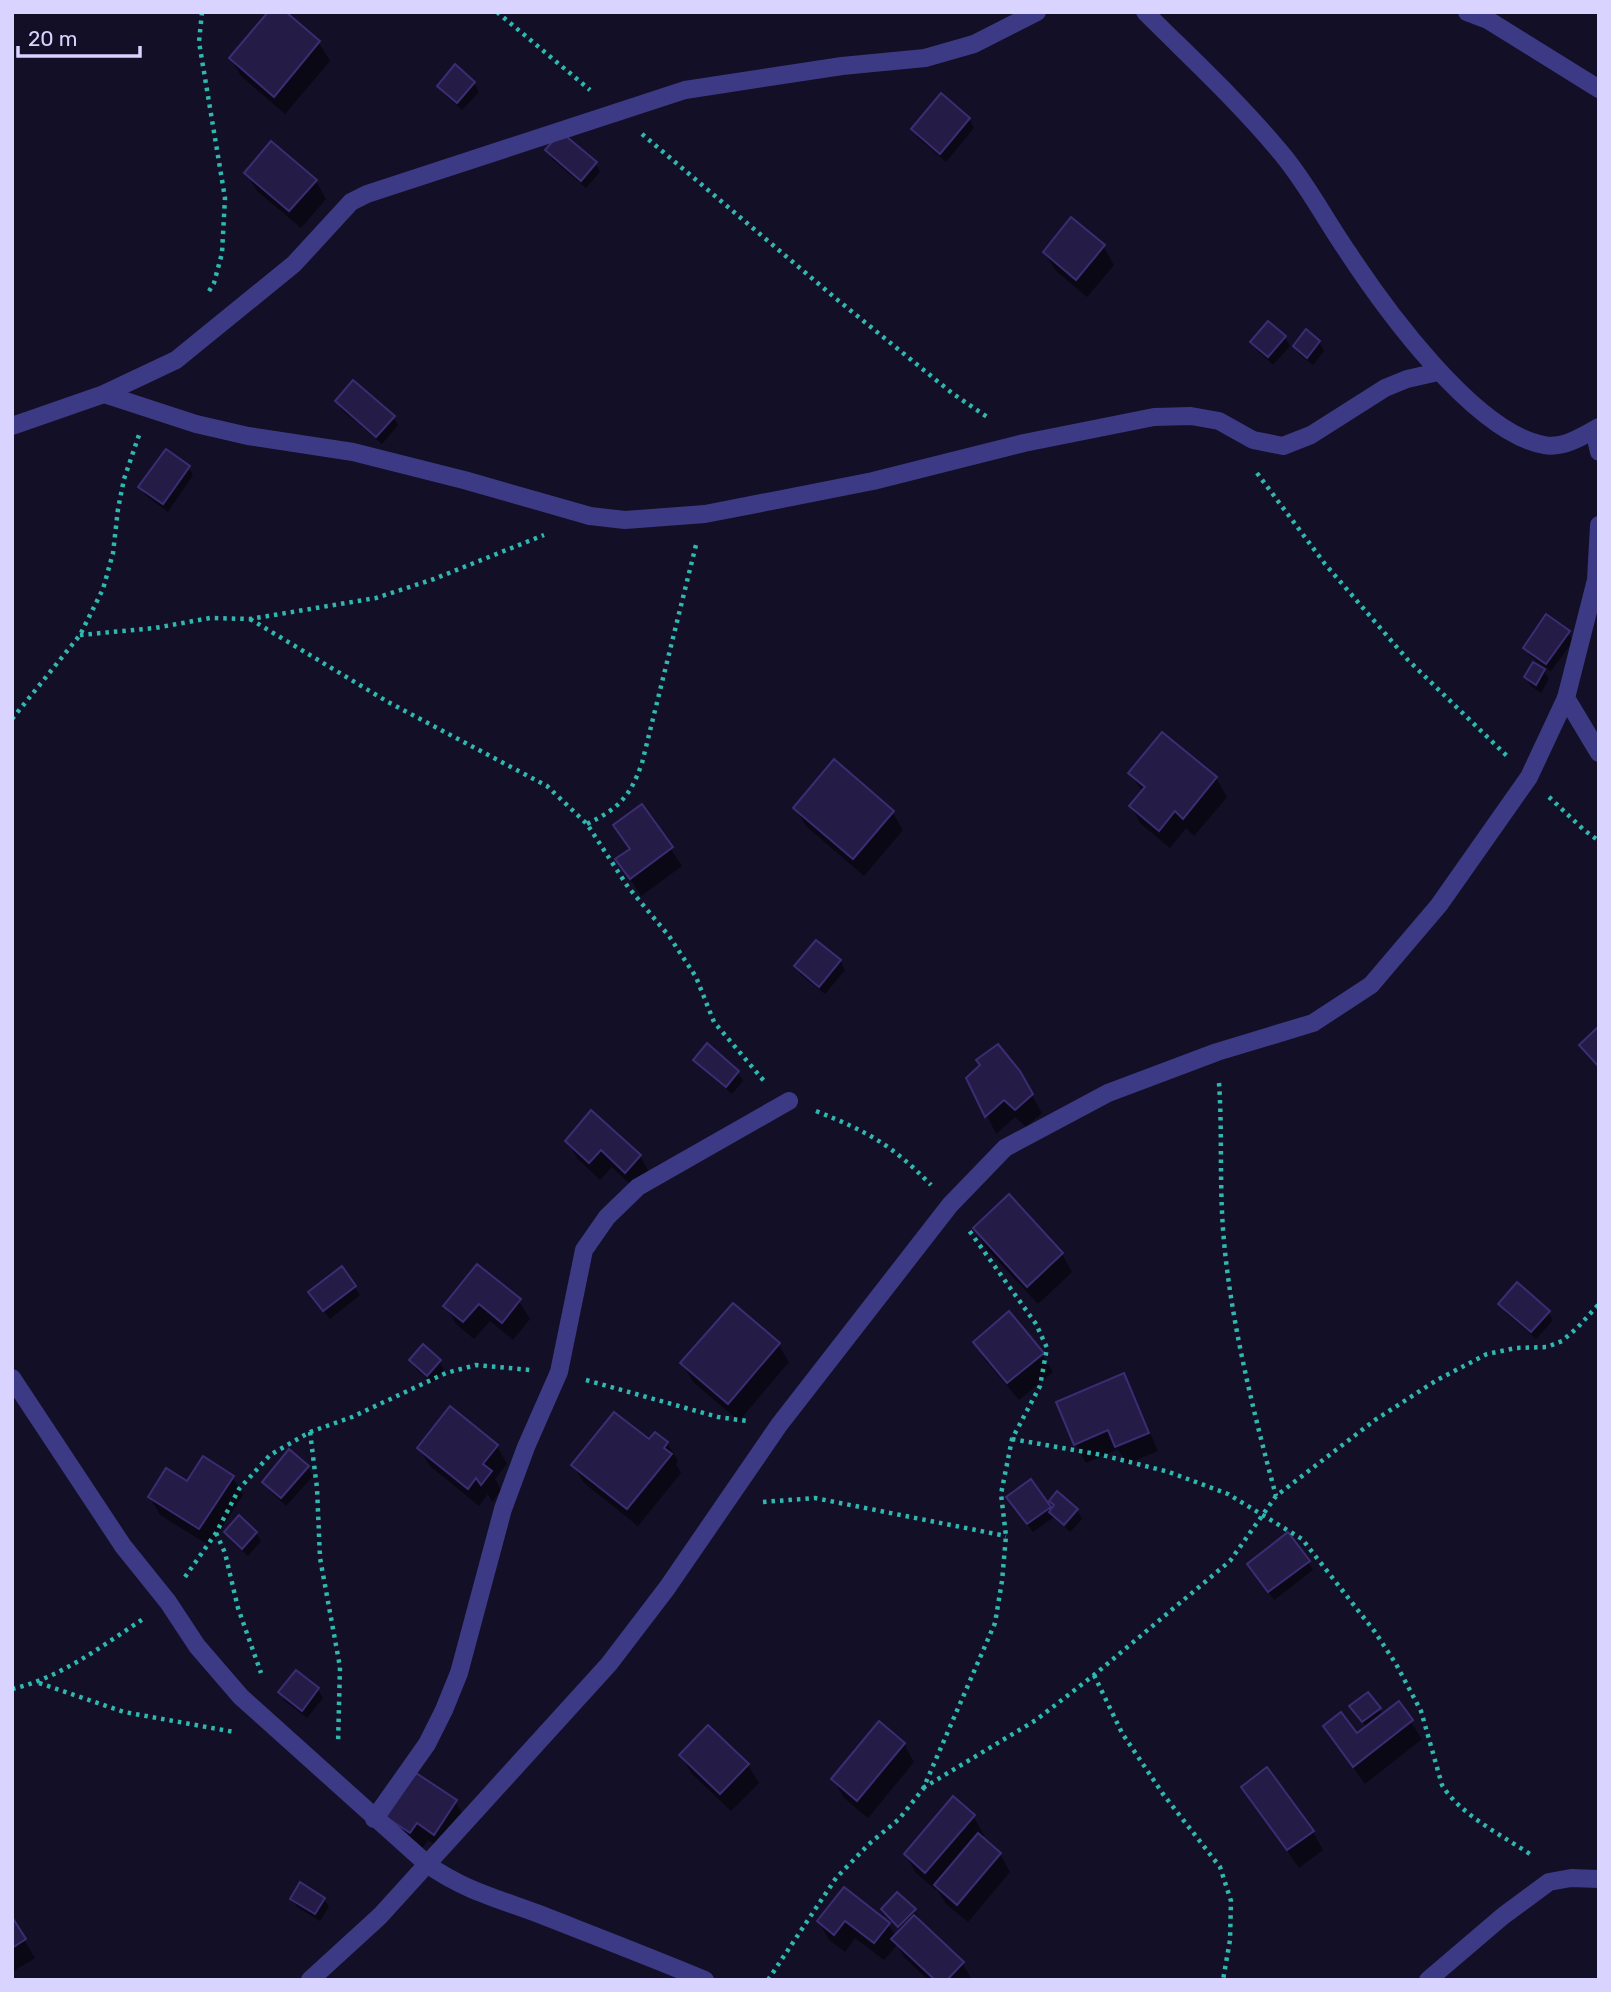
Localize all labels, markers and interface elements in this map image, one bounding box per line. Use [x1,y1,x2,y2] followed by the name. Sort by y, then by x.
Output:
[18,14,140,58] scale bar
[28,26,77,51] text: 20 m

